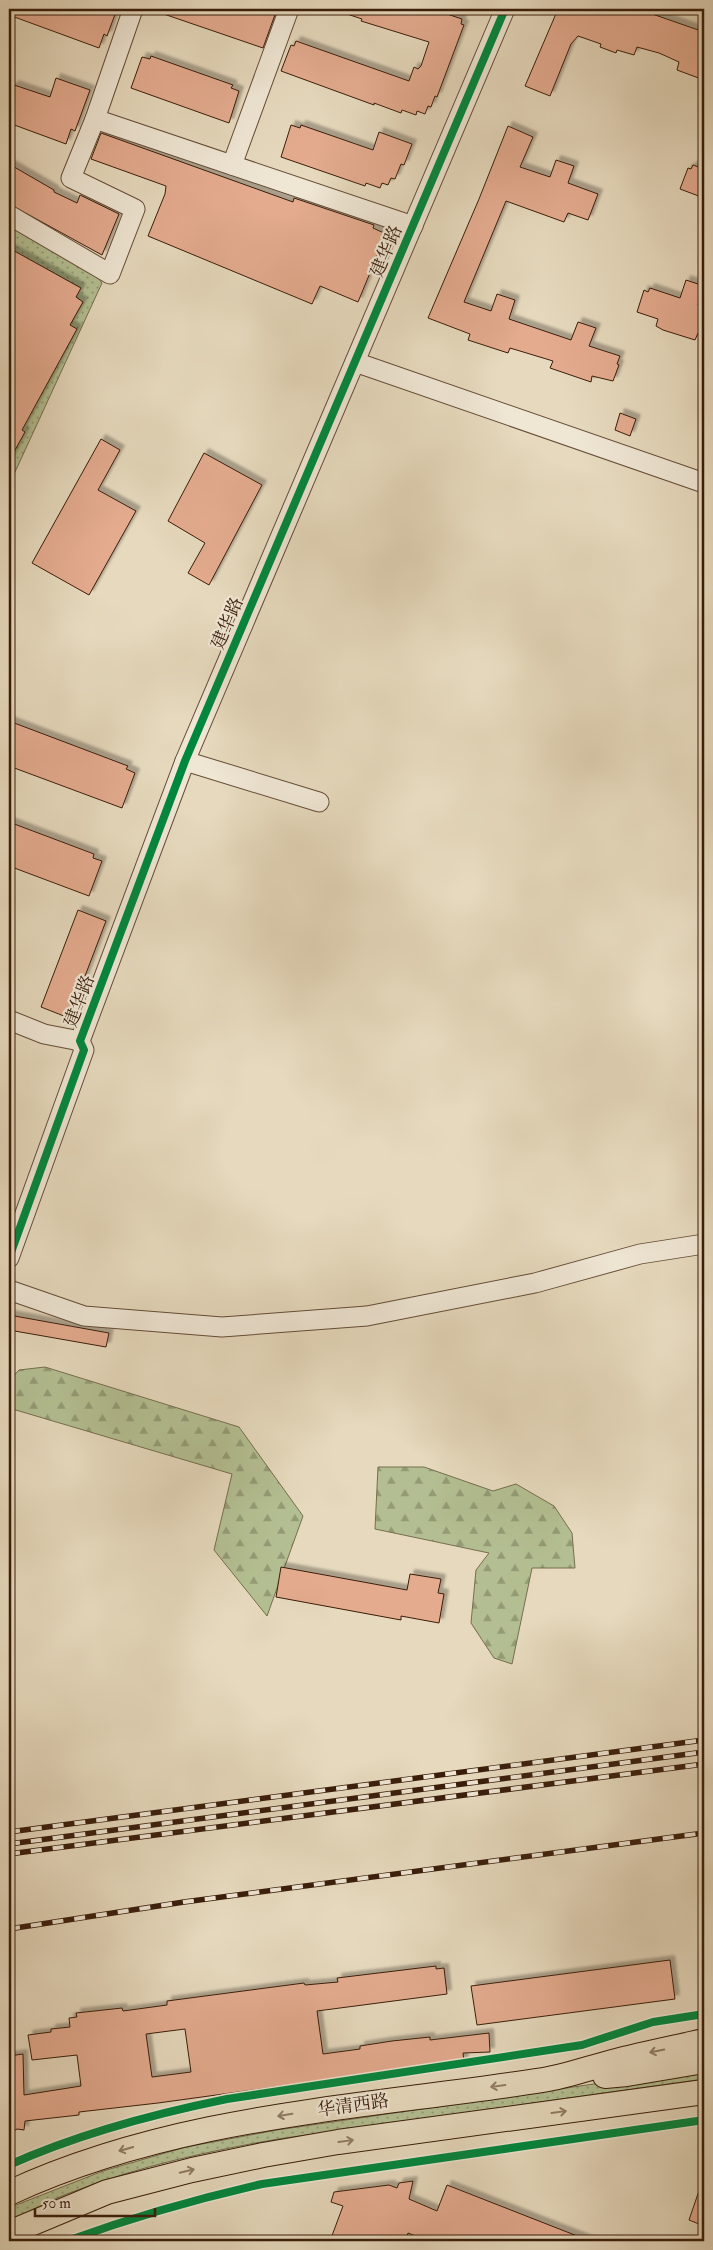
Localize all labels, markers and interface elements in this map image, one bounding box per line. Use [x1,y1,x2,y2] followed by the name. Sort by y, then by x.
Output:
[365,222,408,281] street label: 建华路
[206,594,249,653] street label: 建华路
[59,972,100,1031] street label: 建华路
[649,2047,665,2056] one-way arrow
[490,2081,506,2091] one-way arrow
[316,2089,390,2122] street label: 华清西路
[551,2107,567,2117] one-way arrow
[277,2110,293,2120] one-way arrow
[338,2136,354,2146] one-way arrow
[119,2145,135,2155] one-way arrow
[178,2166,194,2175] one-way arrow
[35,2185,155,2217] scale bar
[42,2194,71,2213] text: 50 m

